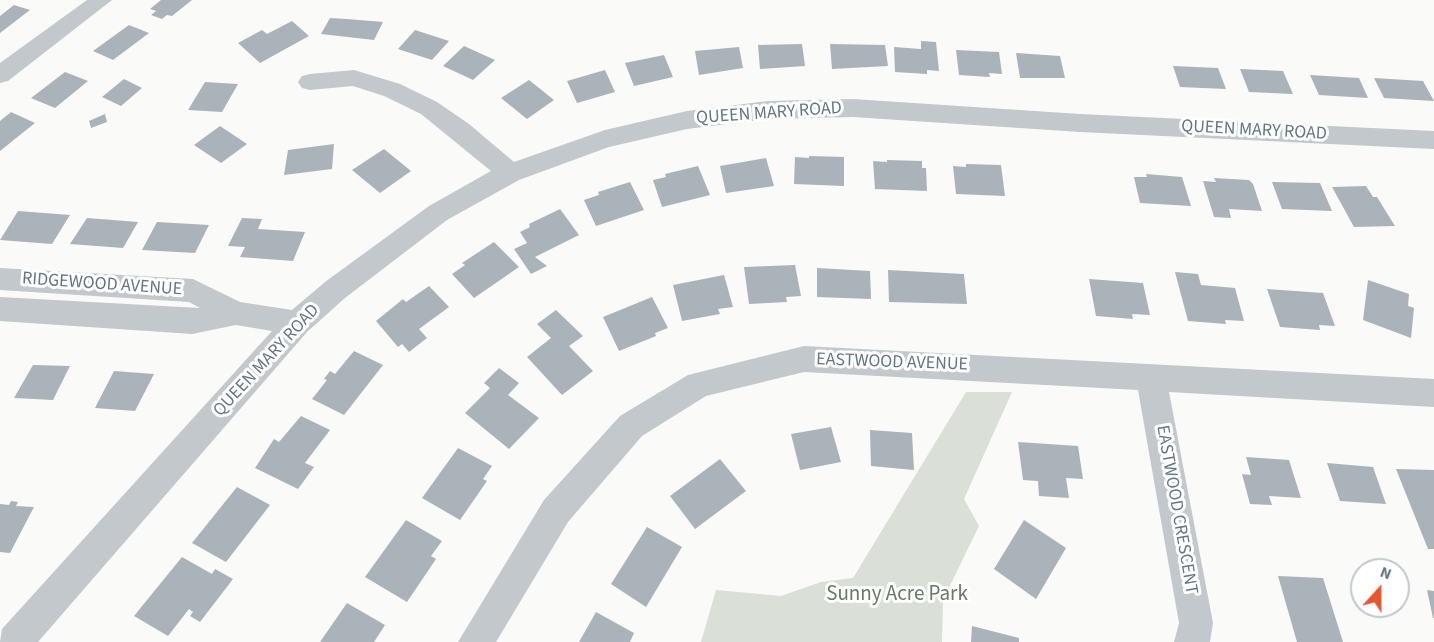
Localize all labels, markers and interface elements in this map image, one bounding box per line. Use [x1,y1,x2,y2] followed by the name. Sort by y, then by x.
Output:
[695,98,843,130] street label: QUEEN MARY ROAD
[1181,116,1327,146] street label: QUEEN MARY ROAD
[21,269,183,301] street label: RIDGEWOOD AVENUE
[209,300,325,422] street label: QUEEN MARY ROAD
[816,350,968,376] street label: EASTWOOD AVENUE
[1150,424,1202,596] street label: EASTWOOD CRESCENT
[1350,558,1410,618] north arrow
[1377,561,1395,585] text: N
[826,582,968,608] park label: Sunny Acre Park

